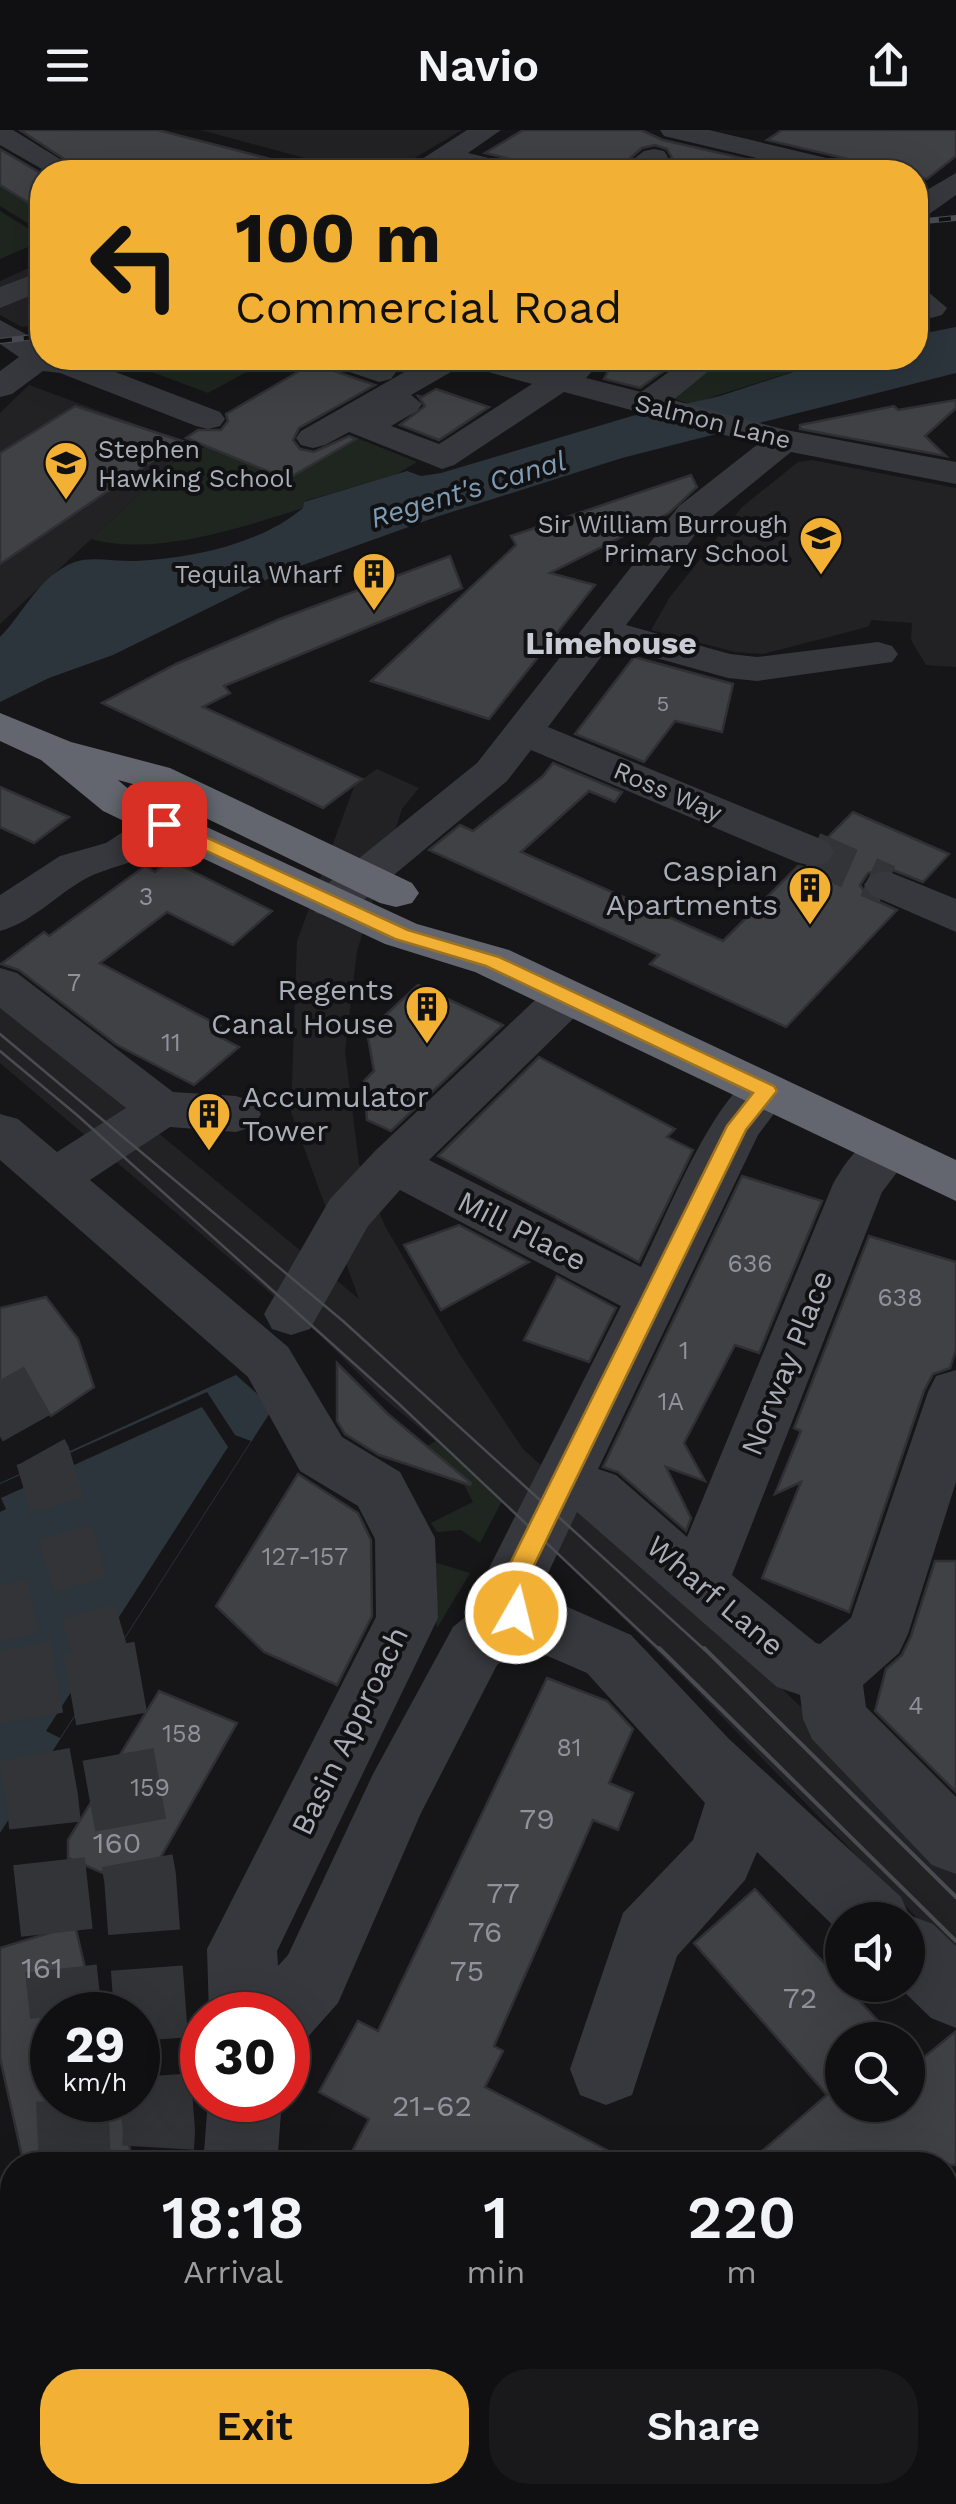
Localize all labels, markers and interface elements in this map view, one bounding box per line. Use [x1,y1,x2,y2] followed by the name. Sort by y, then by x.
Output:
[40,38,95,93] icon: menu
[861,38,916,93] icon: share
[417,39,539,92] text: Navio
[235,197,441,279] text: 100 m
[70,200,200,330] icon: left
[235,281,622,334] text: Commercial Road
[632,388,794,455] street label: Salmon Lane
[98,435,293,493] place label: Stephen Hawking School
[43,440,89,501] school or university icon: Stephen Hawking School
[366,444,570,535] water label: Regent's Canal
[538,510,788,568] place label: Sir William Burrough Primary School
[798,515,844,576] school or university icon: Sir William Burrough Primary School
[351,551,397,612] building icon: Tequila Wharf
[175,560,342,589] place label: Tequila Wharf
[525,624,697,662] district label: Limehouse
[657,691,669,716] house number: 5
[609,756,726,827] street label: Ross Way
[122,782,207,867] pin
[137,797,192,852] icon: arrive
[606,853,778,922] place label: Caspian Apartments
[787,865,833,926] building icon: Caspian Apartments
[139,882,153,911] house number: 3
[67,968,81,997] house number: 7
[211,972,394,1041] place label: Regents Canal House
[404,984,450,1045] building icon: Regents Canal House
[161,1028,181,1057] house number: 11
[242,1079,429,1148] place label: Accumulator Tower
[186,1091,232,1152] building icon: Accumulator Tower
[452,1183,592,1278] street label: Mill Place
[728,1249,772,1278] house number: 636
[734,1265,840,1460] street label: Norway Place
[877,1283,923,1312] house number: 638
[679,1336,689,1365] house number: 1
[658,1387,684,1416] house number: 1A
[640,1528,791,1663] street label: Wharf Lane
[262,1542,348,1571] house number: 127-157
[464,1561,568,1665] position arrow
[284,1621,415,1841] street label: Basin Approach
[908,1691,924,1720] house number: 4
[162,1719,202,1748] house number: 158
[556,1733,582,1762] house number: 81
[130,1773,170,1802] house number: 159
[519,1801,555,1836] house number: 79
[93,1825,141,1860] house number: 160
[486,1875,520,1910] house number: 77
[825,1902,925,2122] map controls
[825,1902,925,2002] button: sound
[468,1914,502,1949] house number: 76
[21,1950,63,1985] house number: 161
[450,1953,484,1988] house number: 75
[783,1980,817,2015] house number: 72
[180,1992,310,2122] speed limit sign: 30
[65,2015,125,2074] text: 29
[825,2022,925,2122] button: search
[63,2068,127,2097] text: km/h
[392,2088,472,2123] house number: 21-62
[162,2182,305,2253] text: 18:18
[483,2182,508,2253] text: 1
[687,2182,796,2253] text: 220
[183,2253,283,2291] text: Arrival
[466,2253,525,2291] text: min
[726,2253,757,2291] text: m
[40,2369,469,2484] button: Exit
[489,2369,918,2484] button: Share

